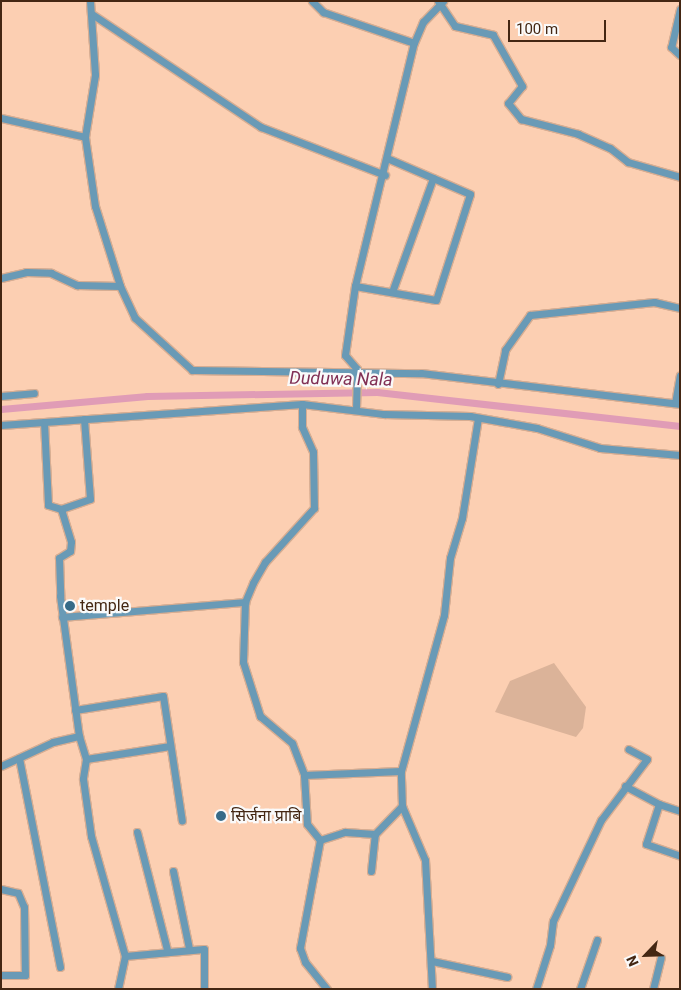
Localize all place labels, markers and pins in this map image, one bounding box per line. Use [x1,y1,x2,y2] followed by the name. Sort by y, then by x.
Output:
[80,596,129,616] place label: temple
[64,600,76,612] marker: temple
[231,806,301,826] place label: सिर्जना प्राबि
[215,810,227,822] marker: सिर्जना प्राबि

